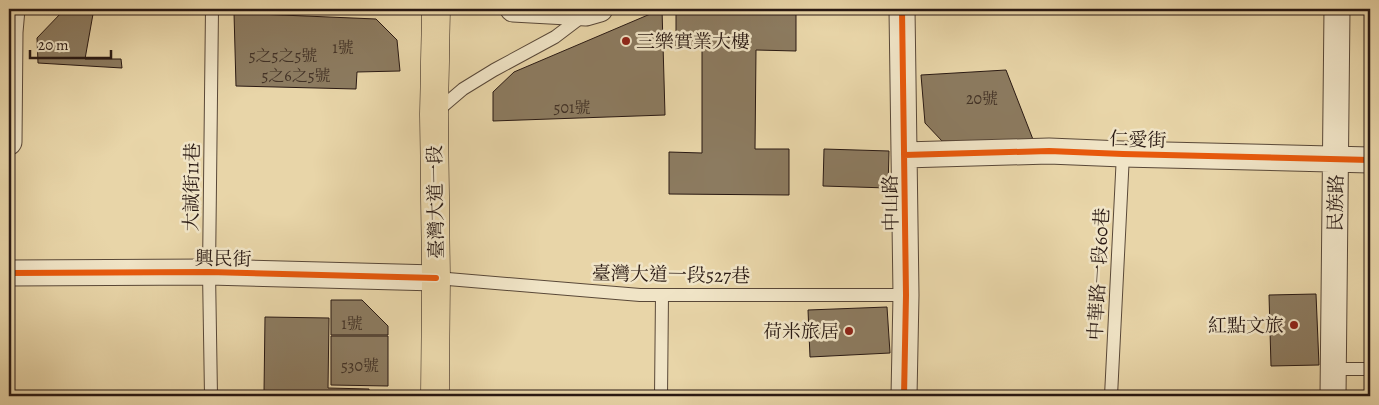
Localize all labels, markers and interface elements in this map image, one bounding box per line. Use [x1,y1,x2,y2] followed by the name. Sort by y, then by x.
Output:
[30,28,111,60] scale bar
[636,29,750,55] place label: 三樂實業大樓
[38,35,69,55] text: 20 m
[620,35,632,47] marker: 三樂實業大樓
[332,37,354,59] house number: 1號
[249,45,317,67] house number: 5之5之5號
[261,65,331,87] house number: 5之6之5號
[966,88,998,110] house number: 20號
[554,97,590,119] house number: 501號
[1109,126,1167,154] street label: 仁愛街
[178,142,206,232] street label: 大誠街11巷
[422,145,450,259] street label: 臺灣大道一段
[878,174,904,232] street label: 中山路
[1323,174,1349,232] street label: 民族路
[1083,207,1115,341] street label: 中華路一段60巷
[194,246,252,272] street label: 興民街
[592,261,750,289] street label: 臺灣大道一段527巷
[341,313,363,335] house number: 1號
[1208,313,1284,339] place label: 紅點文旅
[763,319,839,345] place label: 荷米旅居
[1288,319,1300,331] marker: 紅點文旅
[843,325,855,337] marker: 荷米旅居
[341,355,379,377] house number: 530號

